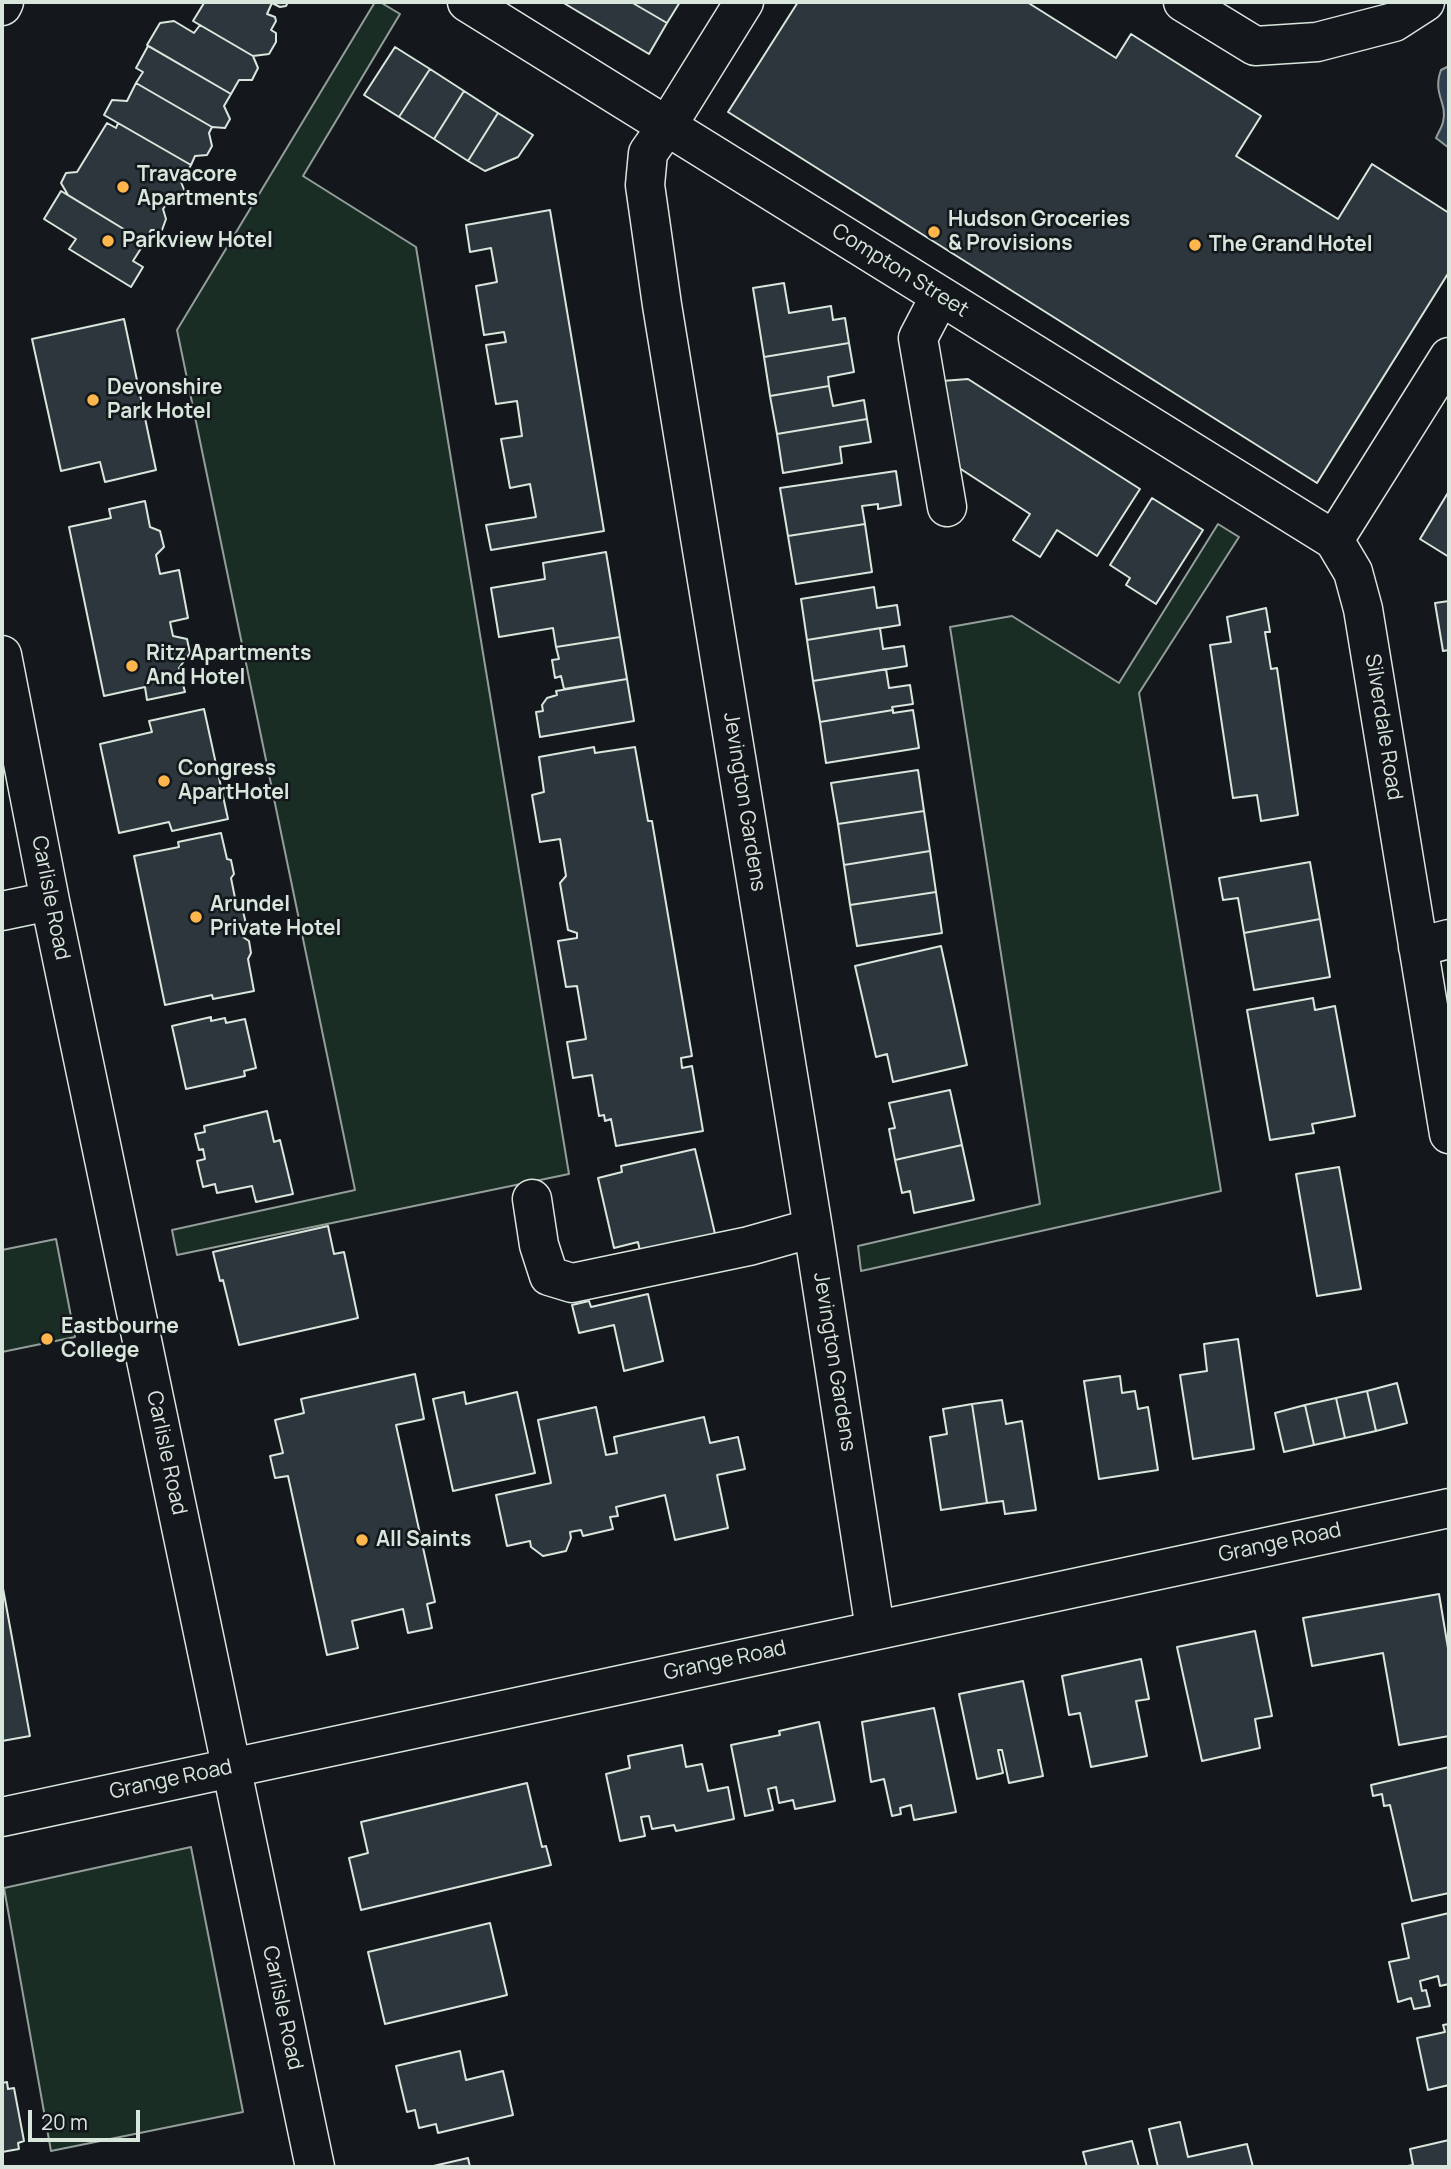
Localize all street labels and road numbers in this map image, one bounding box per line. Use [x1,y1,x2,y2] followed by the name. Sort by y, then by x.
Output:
[827,219,973,323] street label: Compton Street
[1359,652,1407,802] street label: Silverdale Road
[717,711,771,893] street label: Jevington Gardens
[26,834,74,962] street label: Carlisle Road
[807,1271,861,1453] street label: Jevington Gardens
[141,1389,191,1517] street label: Carlisle Road
[1216,1518,1344,1568] street label: Grange Road
[661,1636,789,1686] street label: Grange Road
[107,1755,235,1805] street label: Grange Road
[257,1944,307,2072] street label: Carlisle Road

